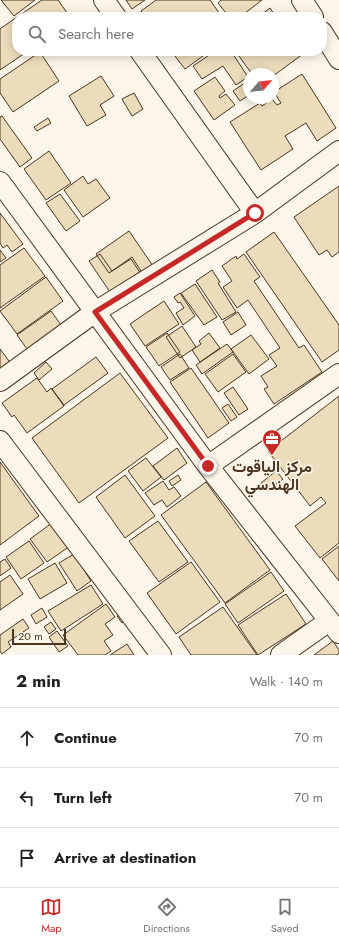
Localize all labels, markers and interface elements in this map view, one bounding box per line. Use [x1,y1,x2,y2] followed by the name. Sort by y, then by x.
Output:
[12,12,327,56] search box
[26,23,48,45] icon: search
[58,23,134,45] text: Search here
[243,68,279,104] north arrow
[246,204,264,222] route start
[261,428,283,456] office icon: مركز الياقوت الهندسي
[232,455,312,498] place label: مركز الياقوت الهندسي
[199,457,217,475] route end
[12,627,66,646] scale bar
[18,628,43,644] text: 20 m
[16,669,61,693] text: 2 min
[249,672,323,691] text: Walk · 140 m
[16,727,38,749] icon: ahead
[54,727,117,749] text: Continue
[294,728,323,747] text: 70 m
[16,787,38,809] icon: left
[54,787,112,809] text: Turn left
[294,788,323,807] text: 70 m
[16,847,38,869] icon: arrive
[54,847,196,869] text: Arrive at destination
[40,896,62,936] tab: Map
[143,896,190,936] tab: Directions
[271,896,299,936] tab: Saved

